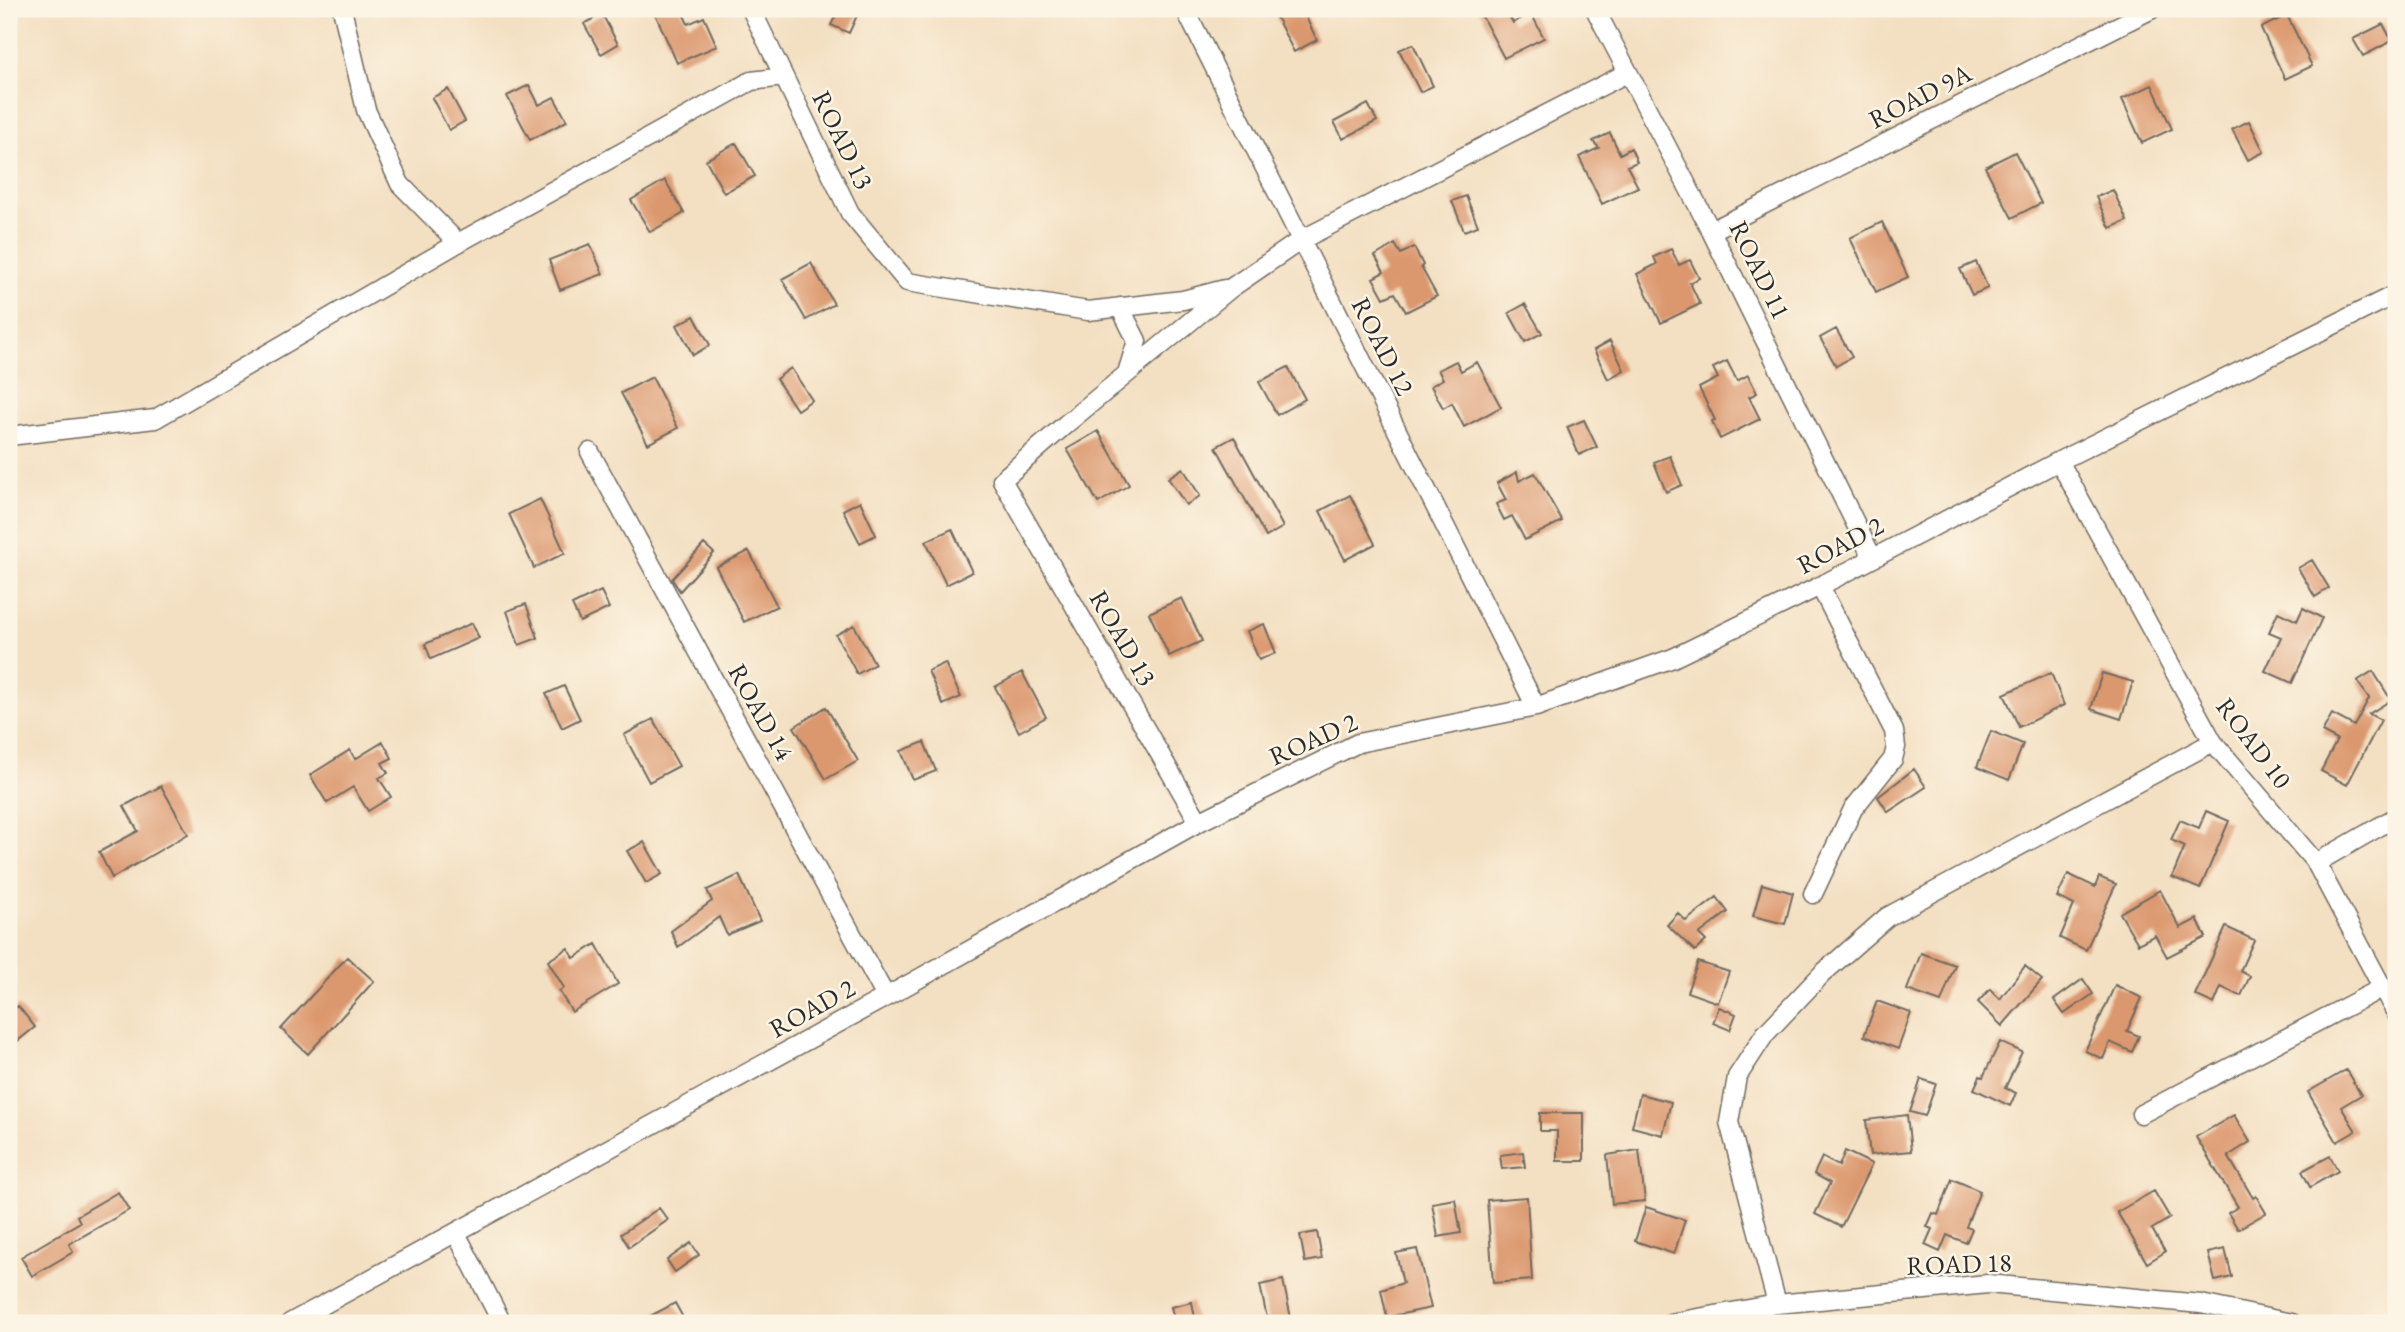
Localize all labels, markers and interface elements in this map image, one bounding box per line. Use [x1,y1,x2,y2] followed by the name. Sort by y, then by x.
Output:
[1863,55,1978,136] street label: ROAD 9A
[805,85,881,195] street label: ROAD 13
[1722,215,1798,325] street label: ROAD 11
[1344,291,1422,401] street label: ROAD 12
[1791,508,1889,582] street label: ROAD 2
[1082,584,1164,692] street label: ROAD 13
[721,658,802,767] street label: ROAD 14
[2209,691,2299,795] street label: ROAD 10
[1264,704,1363,773] street label: ROAD 2
[763,970,861,1045] street label: ROAD 2
[1906,1245,2012,1283] street label: ROAD 18

